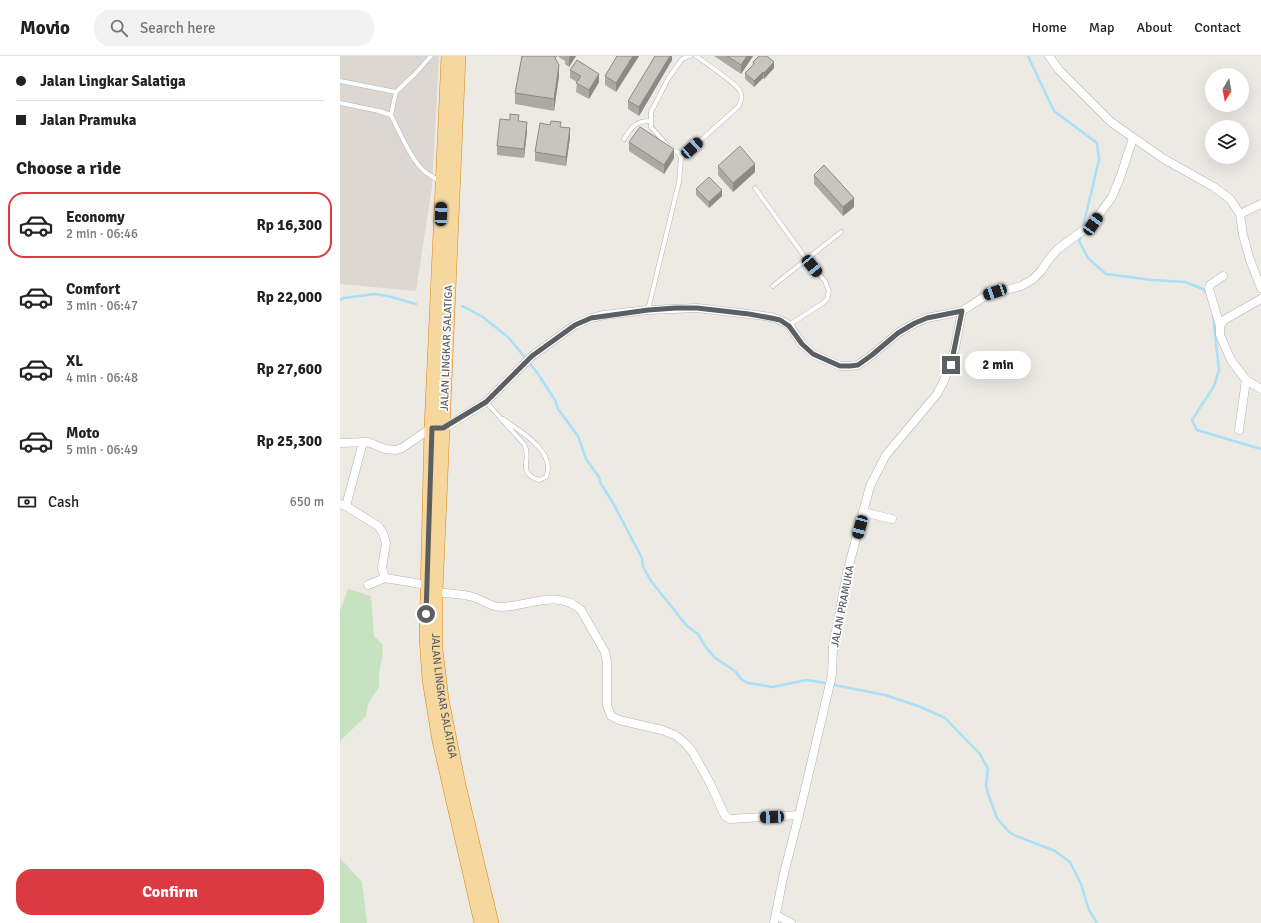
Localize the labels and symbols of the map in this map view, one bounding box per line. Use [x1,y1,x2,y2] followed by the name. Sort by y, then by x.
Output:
[1205,68,1249,112] north arrow
[679,136,705,160] car
[435,202,447,226] car
[1081,211,1105,237] car
[800,253,824,279] car
[982,283,1008,301] car
[438,284,455,411] street label: JALAN LINGKAR SALATIGA
[965,351,1031,379] callout: 2 min
[942,356,960,374] route end
[851,514,869,540] car
[828,564,857,648] street label: JALAN PRAMUKA
[417,605,435,623] route start
[429,633,460,760] street label: JALAN LINGKAR SALATIGA
[760,810,784,824] car

